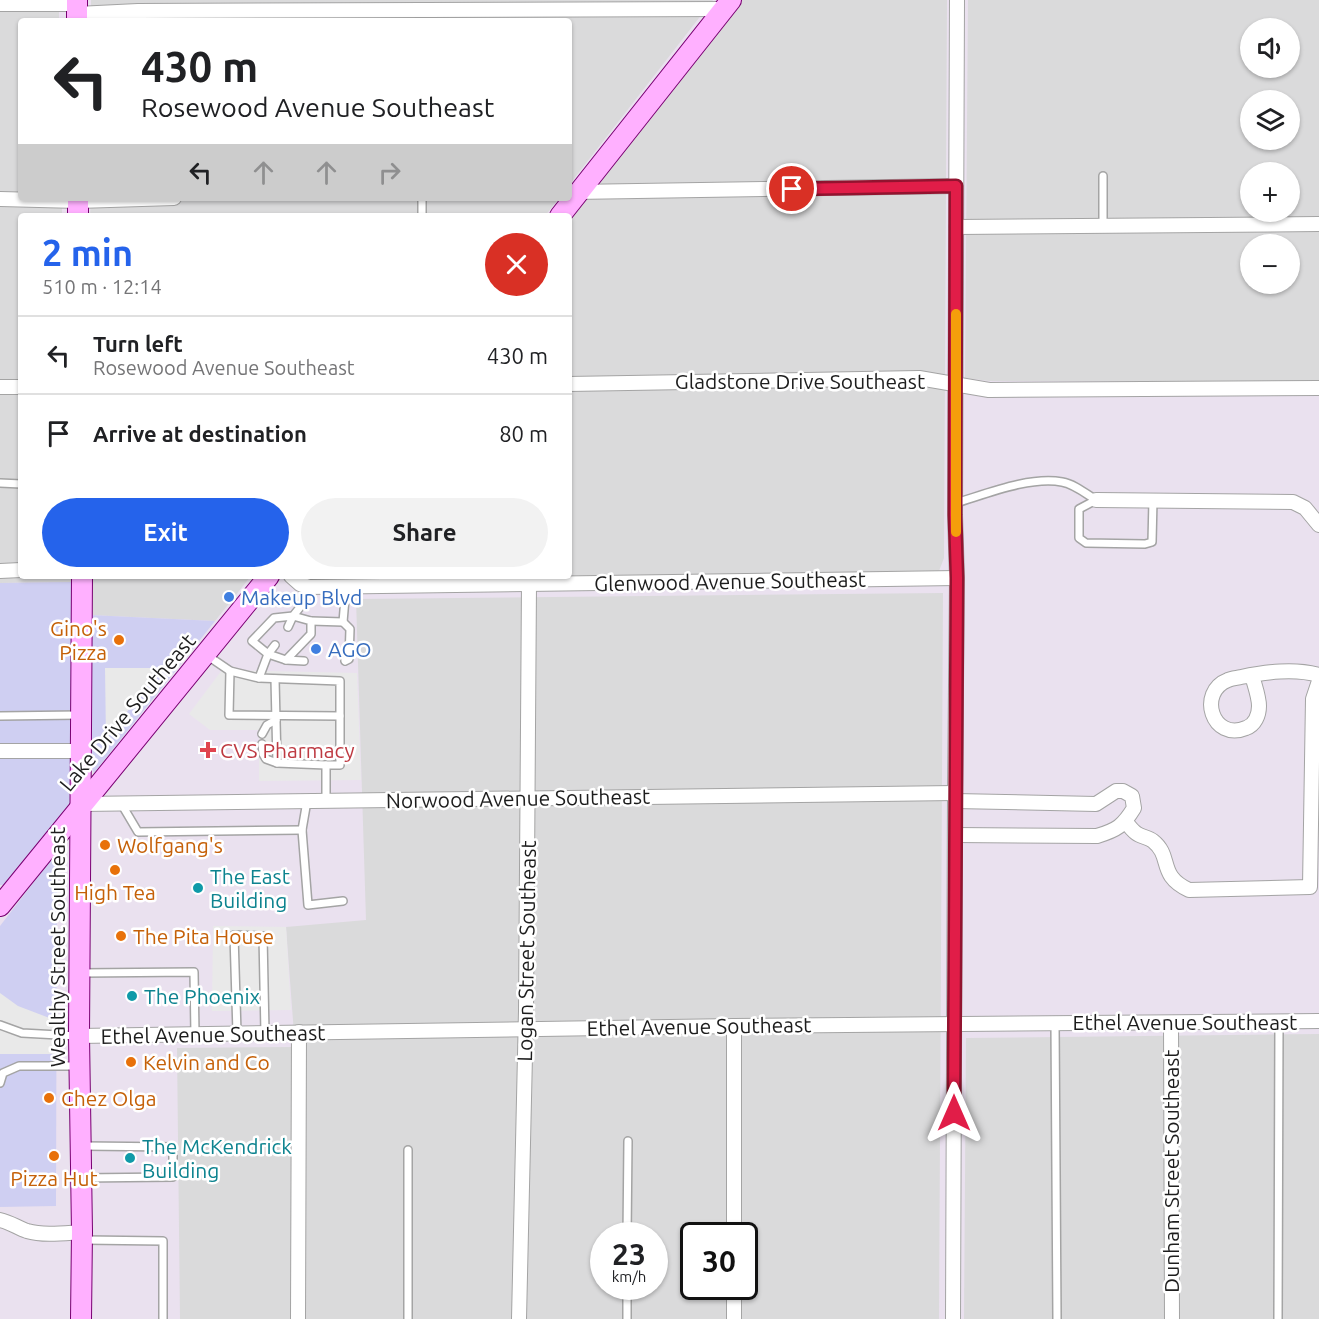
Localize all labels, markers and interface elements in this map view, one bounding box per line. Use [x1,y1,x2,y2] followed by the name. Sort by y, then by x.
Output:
[1240,18,1300,294] map controls
[1240,18,1300,78] button: sound
[42,42,120,120] icon: left
[141,43,258,90] text: 430 m
[1240,90,1300,150] button: layers
[141,92,494,122] text: Rosewood Avenue Southeast
[184,156,217,189] icon: left
[247,156,280,189] icon: ahead
[310,156,343,189] icon: ahead
[373,156,406,189] icon: right
[1240,162,1300,222] button: +
[766,163,817,214] pin
[775,172,808,205] icon: arrive
[42,232,133,273] text: 2 min
[485,233,548,296] button: close
[1240,234,1300,294] button: −
[42,275,162,298] text: 510 m · 12:14
[93,331,183,356] text: Turn left
[42,339,75,372] icon: left
[487,343,548,368] text: 430 m
[93,356,355,379] text: Rosewood Avenue Southeast
[675,369,925,393] street label: Gladstone Drive Southeast
[42,417,75,450] icon: arrive
[93,421,307,446] text: Arrive at destination
[499,421,548,446] text: 80 m
[42,498,289,567] button: Exit
[301,498,548,567] button: Share
[594,567,866,595] street label: Glenwood Avenue Southeast
[241,585,362,609] place label: Makeup Blvd
[222,590,236,604] marker: Makeup Blvd
[50,616,107,664] place label: Gino's Pizza
[54,628,200,796] street label: Lake Drive Southeast
[112,633,126,647] marker: Gino's Pizza
[328,637,372,661] place label: AGO
[309,642,323,656] marker: AGO
[220,738,355,762] place label: CVS Pharmacy
[201,743,215,757] marker: CVS Pharmacy
[386,784,650,812] street label: Norwood Avenue Southeast
[45,827,69,1067] street label: Wealthy Street Southeast
[117,833,223,857] place label: Wolfgang's
[98,838,112,852] marker: Wolfgang's
[512,840,540,1062] street label: Logan Street Southeast
[108,863,122,877] marker: High Tea
[210,864,290,912] place label: The East Building
[74,880,156,904] place label: High Tea
[191,881,205,895] marker: The East Building
[133,924,274,948] place label: The Pita House
[114,929,128,943] marker: The Pita House
[144,984,261,1008] place label: The Phoenix
[125,989,139,1003] marker: The Phoenix
[1073,1010,1297,1034] street label: Ethel Avenue Southeast
[586,1012,812,1040] street label: Ethel Avenue Southeast
[100,1020,326,1048] street label: Ethel Avenue Southeast
[1159,1049,1183,1293] street label: Dunham Street Southeast
[143,1050,270,1074] place label: Kelvin and Co
[124,1055,138,1069] marker: Kelvin and Co
[922,1081,986,1145] position arrow
[61,1086,157,1110] place label: Chez Olga
[42,1091,56,1105] marker: Chez Olga
[142,1134,292,1182] place label: The McKendrick Building
[47,1149,61,1163] marker: Pizza Hut
[123,1151,137,1165] marker: The McKendrick Building
[10,1166,98,1190] place label: Pizza Hut
[680,1222,758,1300] speed limit sign: 30
[612,1237,646,1271] text: 23
[612,1268,646,1285] text: km/h

